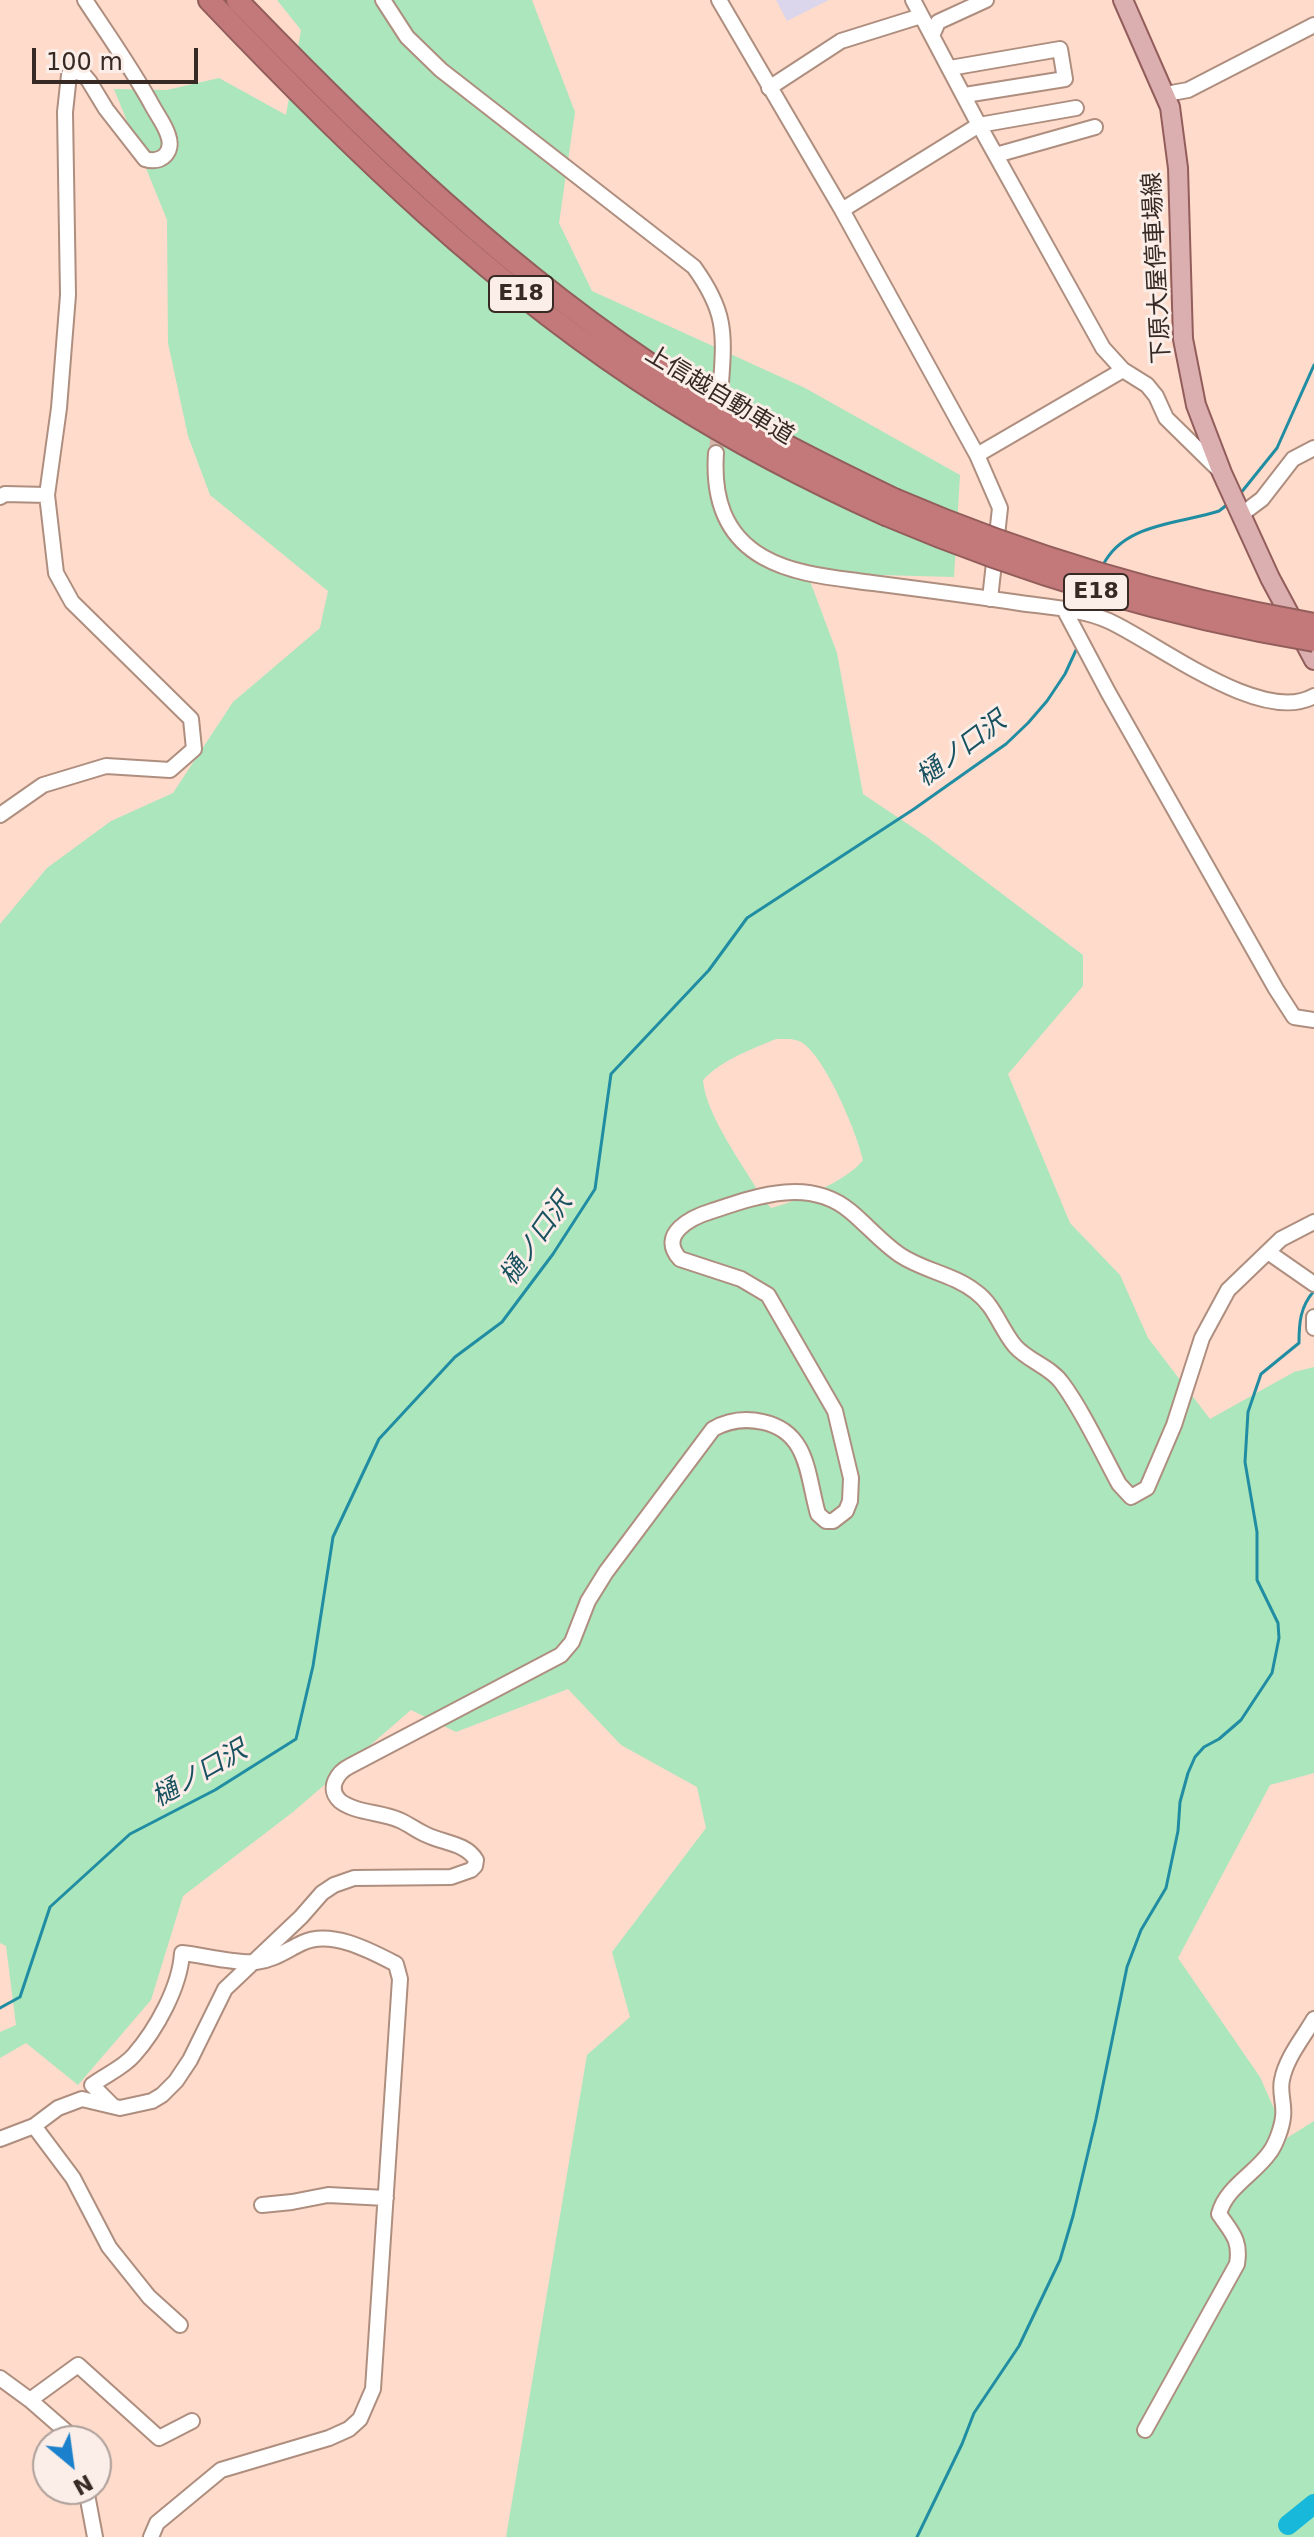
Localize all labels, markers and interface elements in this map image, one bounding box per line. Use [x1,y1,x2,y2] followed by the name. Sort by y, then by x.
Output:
[36,32,202,82] scale bar
[46,48,123,76] text: 100 m
[1139,171,1177,365] street label: 下原大屋停車場線
[489,276,553,312] road number: E18
[640,340,798,452] street label: 上信越自動車道
[1064,574,1128,610] road number: E18
[911,706,1013,794] water label: 樋ノ口沢
[494,1188,580,1292] water label: 樋ノ口沢
[147,1735,253,1815] water label: 樋ノ口沢
[32,2425,112,2505] north arrow
[69,2469,97,2500] text: N

